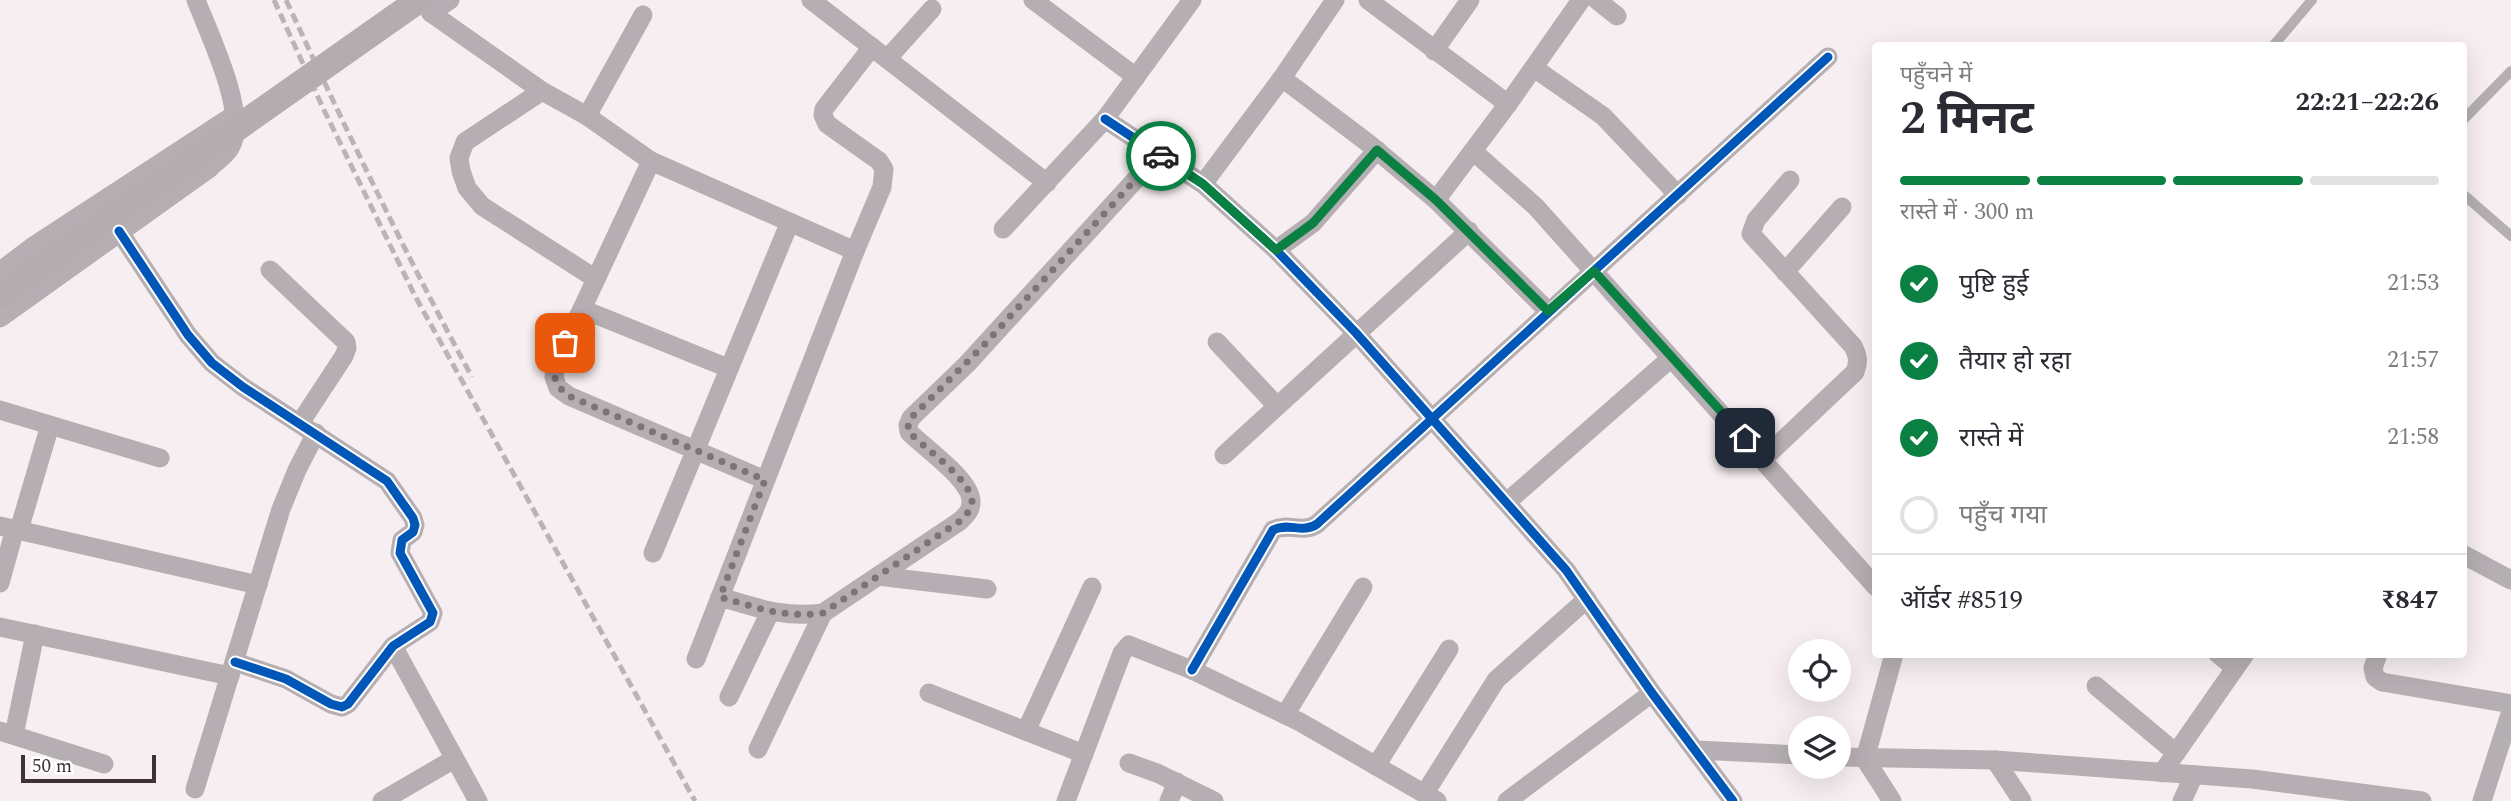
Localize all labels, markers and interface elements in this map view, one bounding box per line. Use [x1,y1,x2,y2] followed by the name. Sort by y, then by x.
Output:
[1900,58,1972,93] text: पहुँचने में
[2295,82,2439,122] text: 22:21–22:26
[1900,84,2034,154] text: 2 मिनट
[1126,121,1196,191] courier
[1142,137,1180,175] icon: car
[1900,195,2034,230] text: रास्ते में · 300 m
[1959,264,2029,304] text: पुष्टि हुई
[1900,265,1938,303] icon: check
[2387,266,2439,301] text: 21:53
[535,313,595,373] pin
[546,324,584,362] icon: bag
[1959,341,2071,381] text: तैयार हो रहा
[1900,342,1938,380] icon: check
[2387,343,2439,378] text: 21:57
[1715,408,1775,468] pin
[1959,418,2023,458] text: रास्ते में
[1726,419,1764,457] icon: home
[1900,419,1938,457] icon: check
[2387,420,2439,455] text: 21:58
[1959,495,2047,535] text: पहुँच गया
[1900,580,2023,620] text: ऑर्डर #8519
[2381,580,2439,620] text: ₹847
[1788,639,1851,779] map controls
[1788,639,1851,702] button: locate
[1788,716,1851,779] button: layers
[21,752,156,784] scale bar
[32,752,72,781] text: 50 m

